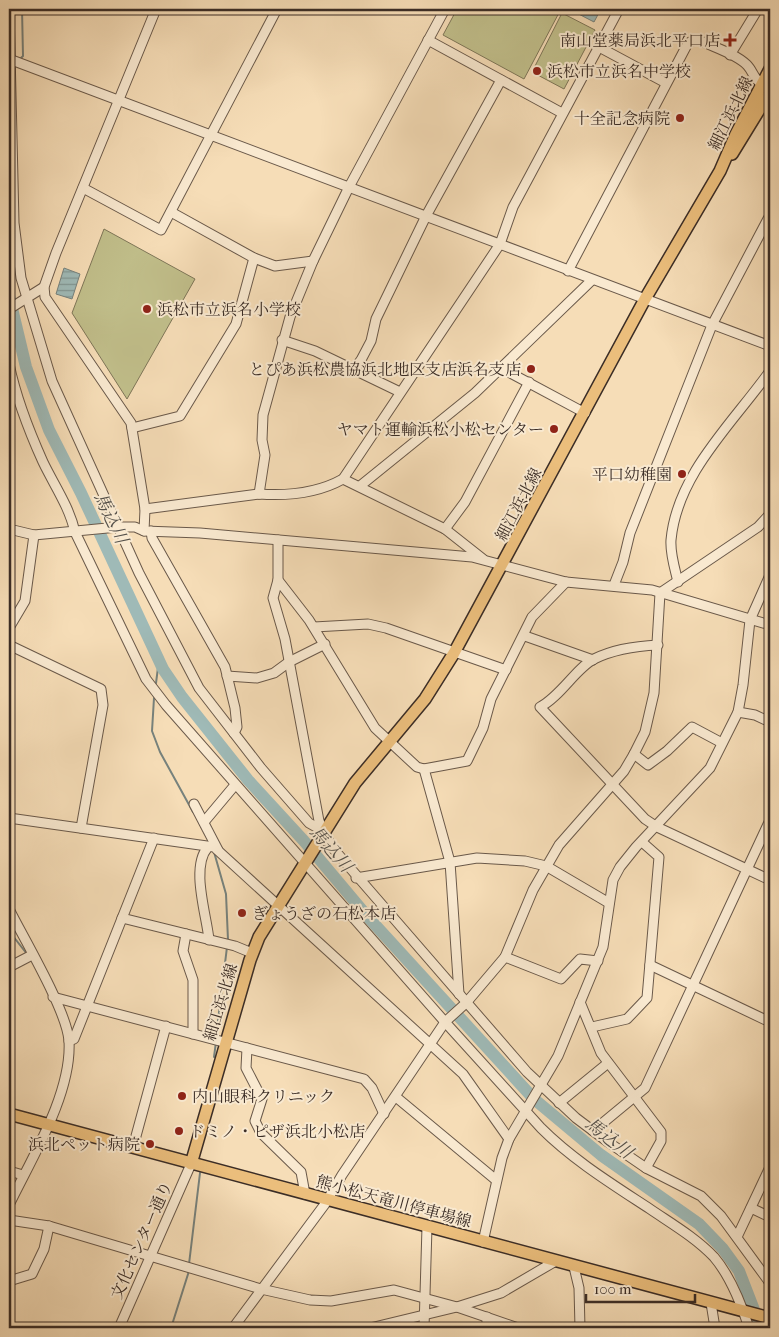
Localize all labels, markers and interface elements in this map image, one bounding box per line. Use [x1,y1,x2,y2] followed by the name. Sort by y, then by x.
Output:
[560,31,720,50] place label: 南山堂薬局浜北平口店
[724,34,736,46] marker: 南山堂薬局浜北平口店
[547,62,691,81] place label: 浜松市立浜名中学校
[531,65,543,77] marker: 浜松市立浜名中学校
[704,73,757,153] street label: 細江浜北線
[574,109,670,128] place label: 十全記念病院
[674,112,686,124] marker: 十全記念病院
[157,300,301,319] place label: 浜松市立浜名小学校
[141,303,153,315] marker: 浜松市立浜名小学校
[249,360,521,379] place label: とぴあ浜松農協浜北地区支店浜名支店
[525,363,537,375] marker: とぴあ浜松農協浜北地区支店浜名支店
[337,420,544,439] place label: ヤマト運輸浜松小松センター
[548,423,560,435] marker: ヤマト運輸浜松小松センター
[491,464,546,544] street label: 細江浜北線
[592,465,672,484] place label: 平口幼稚園
[676,468,688,480] marker: 平口幼稚園
[89,489,133,549] water label: 馬込川
[305,822,358,878] water label: 馬込川
[252,904,396,923] place label: ぎょうざの石松本店
[236,907,248,919] marker: ぎょうざの石松本店
[200,961,241,1043] street label: 細江浜北線
[192,1087,335,1106] place label: 内山眼科クリニック
[176,1090,188,1102] marker: 内山眼科クリニック
[581,1113,638,1165] water label: 馬込川
[189,1122,365,1141] place label: ドミノ・ピザ浜北小松店
[173,1125,185,1137] marker: ドミノ・ピザ浜北小松店
[28,1135,140,1154] place label: 浜北ペット病院
[144,1138,156,1150] marker: 浜北ペット病院
[314,1172,474,1231] street label: 熊小松天竜川停車場線
[107,1178,176,1302] street label: 文化センター通り
[586,1272,695,1304] scale bar
[594,1280,632,1298] text: 100 m

